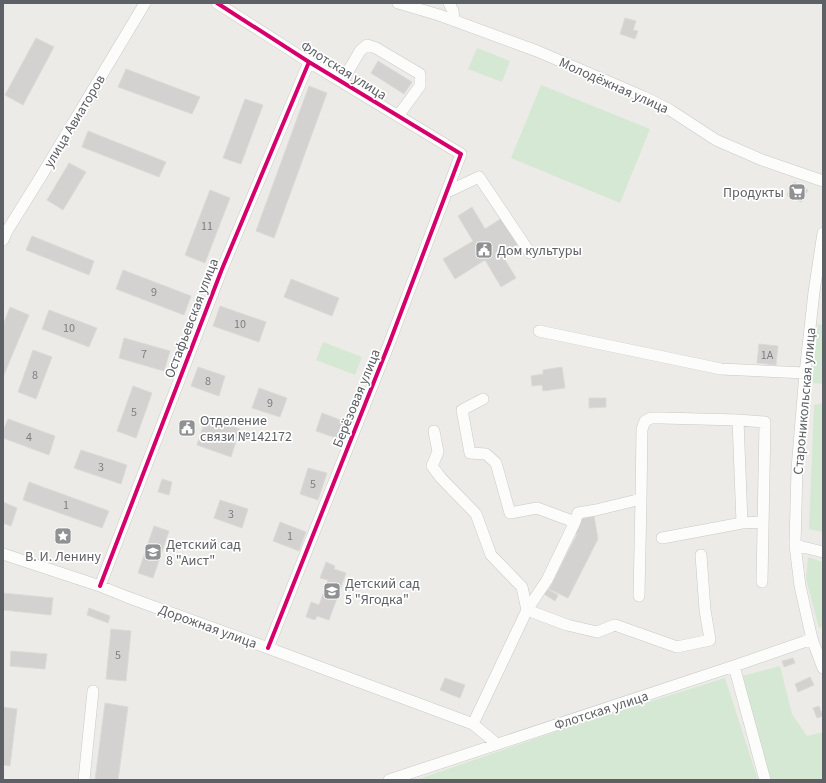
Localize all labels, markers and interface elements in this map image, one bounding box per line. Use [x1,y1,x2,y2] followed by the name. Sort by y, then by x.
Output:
[297,36,390,105] street label: Флотская улица
[555,53,672,119] street label: Молодёжная улица
[39,71,111,172] street label: улица Авиаторов
[787,182,807,202] supermarket icon: Продукты
[723,183,784,203] place label: Продукты
[201,218,213,235] house number: 11
[474,240,494,260] public building icon: Дом культуры
[497,241,582,261] place label: Дом культуры
[160,256,224,381] street label: Остафьевская улица
[151,284,157,301] house number: 9
[234,316,246,333] house number: 10
[63,320,75,337] house number: 10
[789,327,821,475] street label: Староникольская улица
[141,346,147,363] house number: 7
[328,346,386,451] street label: Берёзовая улица
[761,347,774,364] house number: 1А
[32,367,38,384] house number: 8
[205,373,211,390] house number: 8
[267,395,273,412] house number: 9
[131,404,137,421] house number: 5
[200,411,292,447] place label: Отделение связи №142172
[177,418,197,438] public building icon: Отделение связи №142172
[26,429,32,446] house number: 4
[98,459,104,476] house number: 3
[310,476,316,493] house number: 5
[63,497,69,514] house number: 1
[228,506,234,523] house number: 3
[53,526,73,546] place icon: В. И. Ленину
[287,528,293,545] house number: 1
[166,535,241,571] place label: Детский сад 8 "Аист"
[143,542,163,562] school or university icon: Детский сад 8 "Аист"
[25,547,101,567] place label: В. И. Ленину
[345,574,420,610] place label: Детский сад 5 "Ягодка"
[322,581,342,601] school or university icon: Детский сад 5 "Ягодка"
[156,600,260,654] street label: Дорожная улица
[115,647,121,664] house number: 5
[552,686,651,736] street label: Флотская улица

